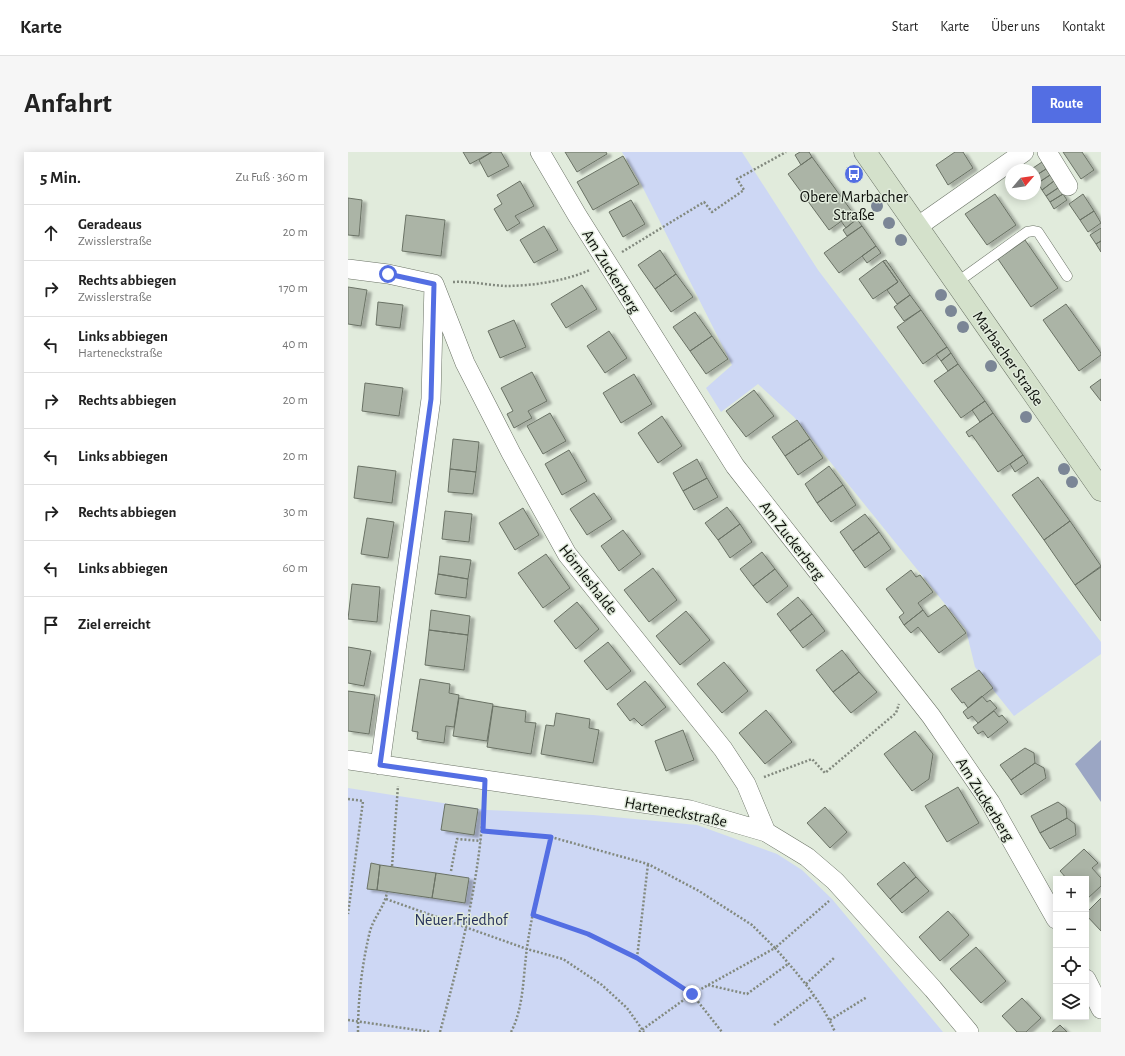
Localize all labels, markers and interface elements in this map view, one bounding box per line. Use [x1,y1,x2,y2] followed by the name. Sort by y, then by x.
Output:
[20,18,62,37] text: Karte
[892,20,918,34] text: Start
[940,20,969,34] text: Karte
[991,20,1040,34] text: Über uns
[1062,20,1105,34] text: Kontakt
[1032,86,1101,123] button: Route
[24,90,112,118] text: Anfahrt
[843,163,865,185] bus stop icon: Obere Marbacher Straße
[1005,164,1041,200] north arrow
[40,169,81,186] text: 5 Min.
[236,171,308,184] text: Zu Fuß · 360 m
[800,189,909,223] place label: Obere Marbacher Straße
[78,217,142,232] text: Geradeaus
[40,222,62,244] icon: ahead
[283,226,308,239] text: 20 m
[579,227,643,316] street label: Am Zuckerberg
[78,235,152,248] text: Zwisslerstraße
[379,265,397,283] route start
[78,273,176,288] text: Rechts abbiegen
[40,278,62,300] icon: right
[279,282,308,295] text: 170 m
[78,291,152,304] text: Zwisslerstraße
[970,308,1047,409] street label: Marbacher Straße
[78,329,168,344] text: Links abbiegen
[40,334,62,356] icon: left
[282,338,308,351] text: 40 m
[78,347,163,360] text: Harteneckstraße
[40,390,62,412] icon: right
[78,393,176,408] text: Rechts abbiegen
[283,394,308,407] text: 20 m
[40,446,62,468] icon: left
[78,449,168,464] text: Links abbiegen
[283,450,308,463] text: 20 m
[757,498,828,583] street label: Am Zuckerberg
[40,502,62,524] icon: right
[78,505,176,520] text: Rechts abbiegen
[283,506,308,519] text: 30 m
[556,541,620,618] street label: Hörnleshalde
[40,558,62,580] icon: left
[78,561,168,576] text: Links abbiegen
[282,562,308,575] text: 60 m
[40,614,62,636] icon: arrive
[78,617,151,632] text: Ziel erreicht
[953,755,1017,844] street label: Am Zuckerberg
[623,794,728,830] street label: Harteneckstraße
[1053,876,1089,1020] map controls
[1053,876,1089,912] button: +
[414,912,509,928] park label: Neuer Friedhof
[1053,912,1089,948] button: −
[1053,948,1089,984] button: locate
[1053,984,1089,1020] button: layers
[683,985,701,1003] route end

